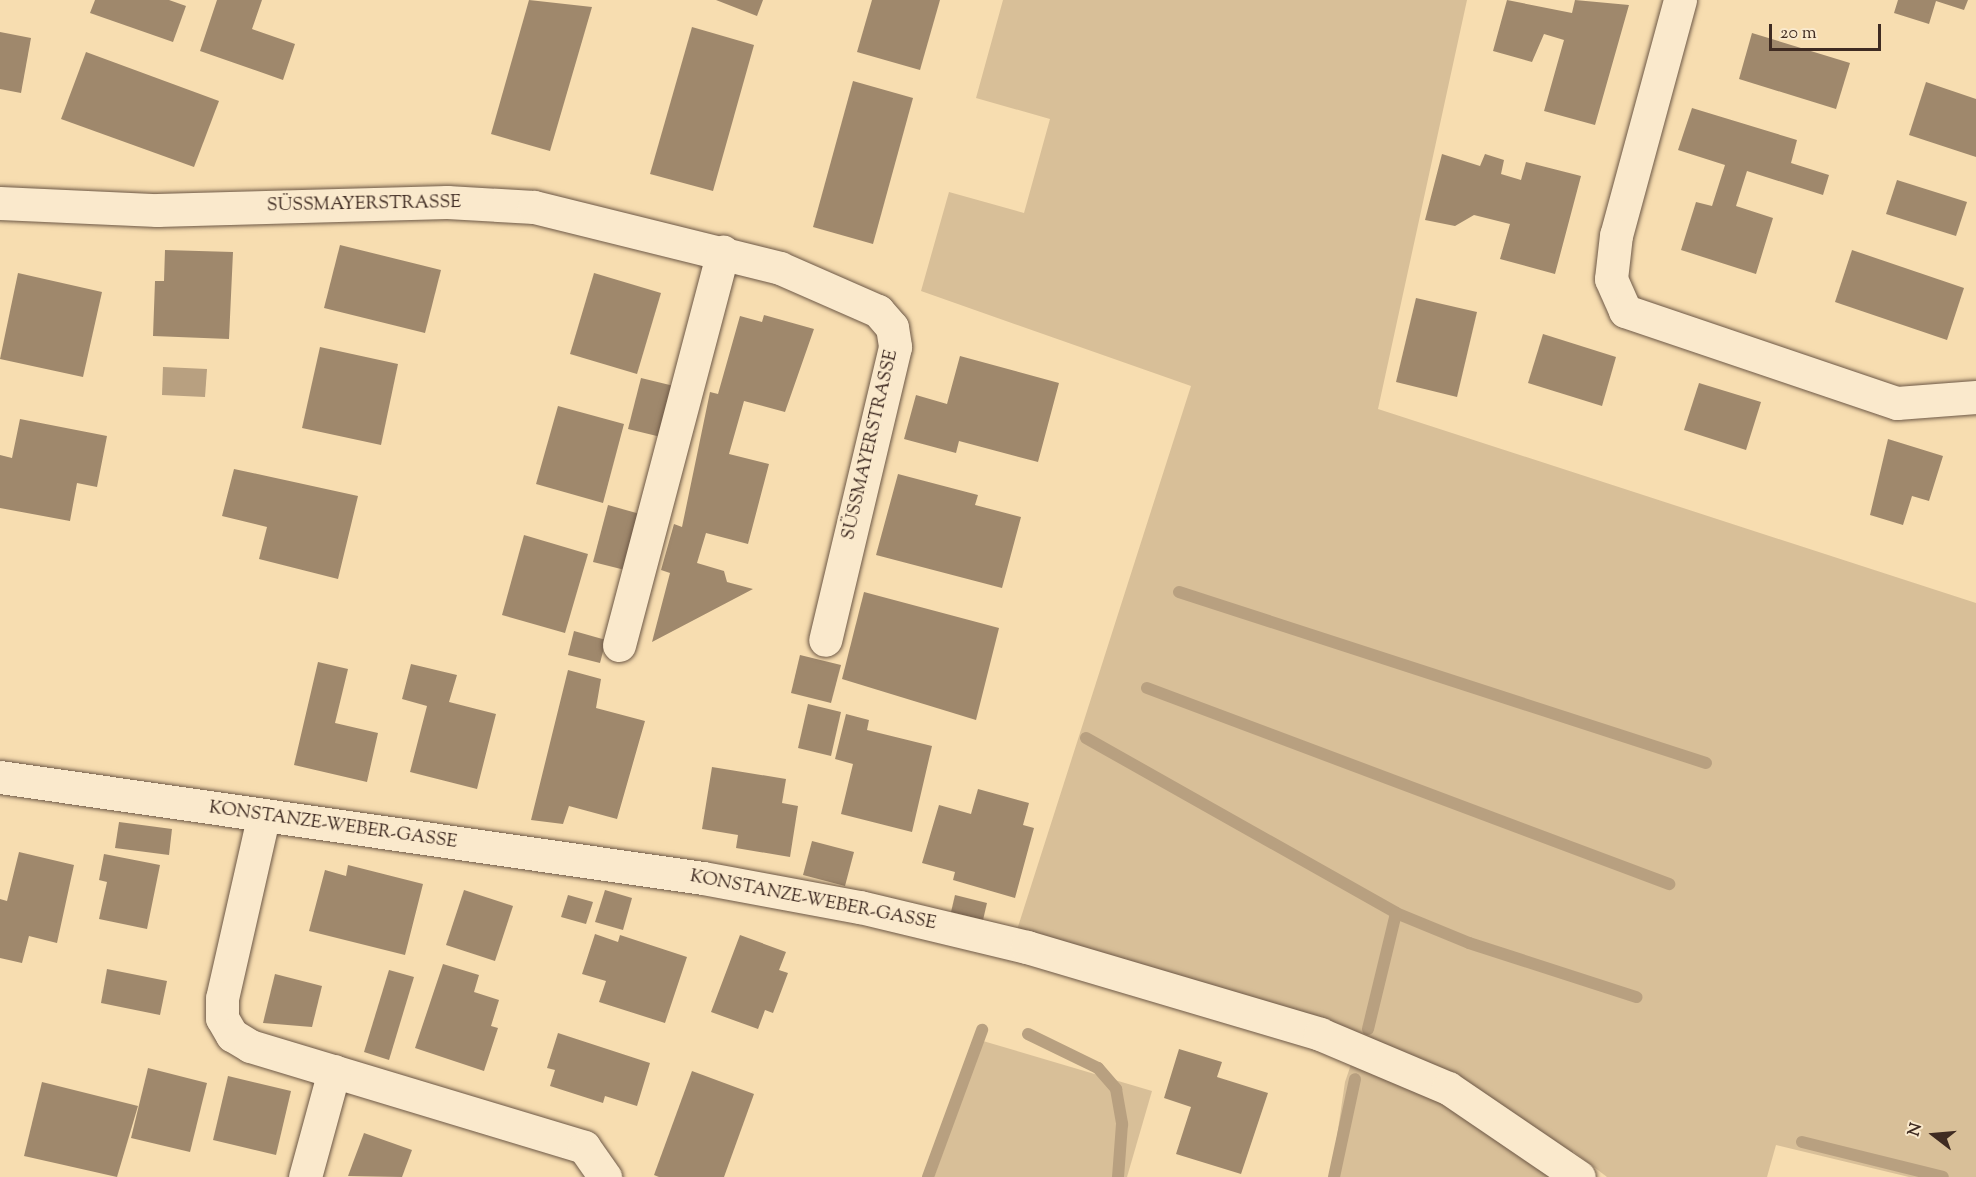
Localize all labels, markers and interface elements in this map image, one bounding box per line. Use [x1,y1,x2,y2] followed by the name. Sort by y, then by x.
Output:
[1772,12,1884,50] scale bar
[1780,21,1817,47] text: 20 m
[267,193,461,217] street label: SÜSSMAYERSTRASSE
[839,348,903,542] street label: SÜSSMAYERSTRASSE
[207,798,459,854] street label: KONSTANZE-WEBER-GASSE
[688,867,938,935] street label: KONSTANZE-WEBER-GASSE
[1904,1105,1964,1165] north arrow
[1903,1121,1929,1139] text: N

